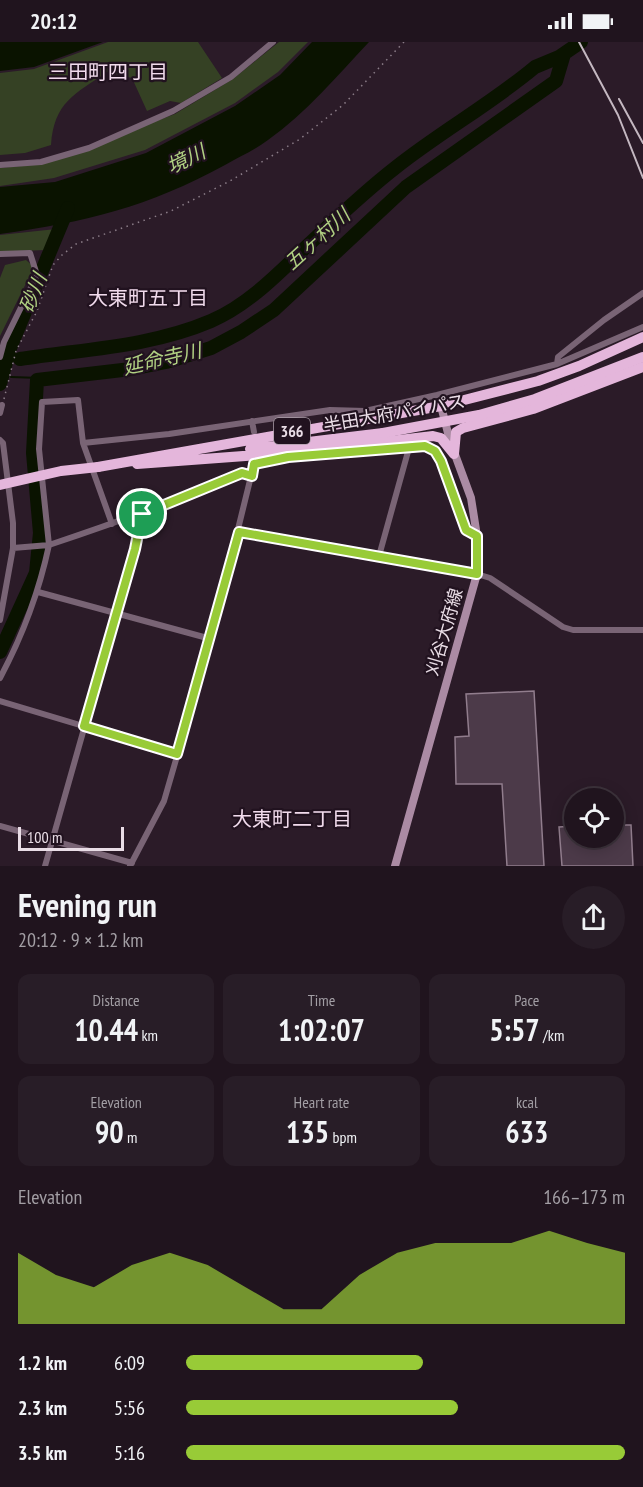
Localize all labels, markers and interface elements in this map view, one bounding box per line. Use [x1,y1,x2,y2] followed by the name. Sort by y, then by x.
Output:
[30,7,78,35] text: 20:12
[48,59,168,85] district label: 三田町四丁目
[162,138,211,179] water label: 境川
[279,201,357,275] water label: 五ヶ村川
[13,268,53,316] water label: 砂川
[88,285,208,311] district label: 大東町五丁目
[120,337,206,381] water label: 延命寺川
[321,389,467,437] street label: 半田大府パイパス
[274,418,310,444] road number: 366
[116,488,167,539] pin
[125,497,158,530] icon: arrive
[421,586,467,678] street label: 刈谷大府線
[564,788,624,848] map controls
[564,788,624,848] button: locate
[232,806,352,832] district label: 大東町二丁目
[18,824,124,852] scale bar
[27,827,62,847] text: 100 m
[18,883,157,926] text: Evening run
[562,886,625,949] button: share
[18,927,143,953] text: 20:12 · 9 × 1.2 km
[93,990,140,1010] text: Distance
[308,990,335,1010] text: Time
[514,990,539,1010] text: Pace
[74,1010,138,1049] text: 10.44
[278,1010,365,1049] text: 1:02:07
[489,1010,540,1049] text: 5:57
[138,1025,158,1045] text: km
[540,1025,564,1045] text: /km
[90,1092,142,1112] text: Elevation
[294,1092,349,1112] text: Heart rate
[516,1092,538,1112] text: kcal
[95,1112,124,1151] text: 90
[286,1112,329,1151] text: 135
[505,1112,548,1151] text: 633
[124,1127,137,1147] text: m
[329,1127,357,1147] text: bpm
[18,1184,82,1210] text: Elevation
[543,1184,625,1210] text: 166–173 m
[18,1350,67,1376] text: 1.2 km
[114,1350,145,1376] text: 6:09
[18,1395,67,1421] text: 2.3 km
[114,1395,145,1421] text: 5:56
[18,1440,67,1466] text: 3.5 km
[114,1440,145,1466] text: 5:16

